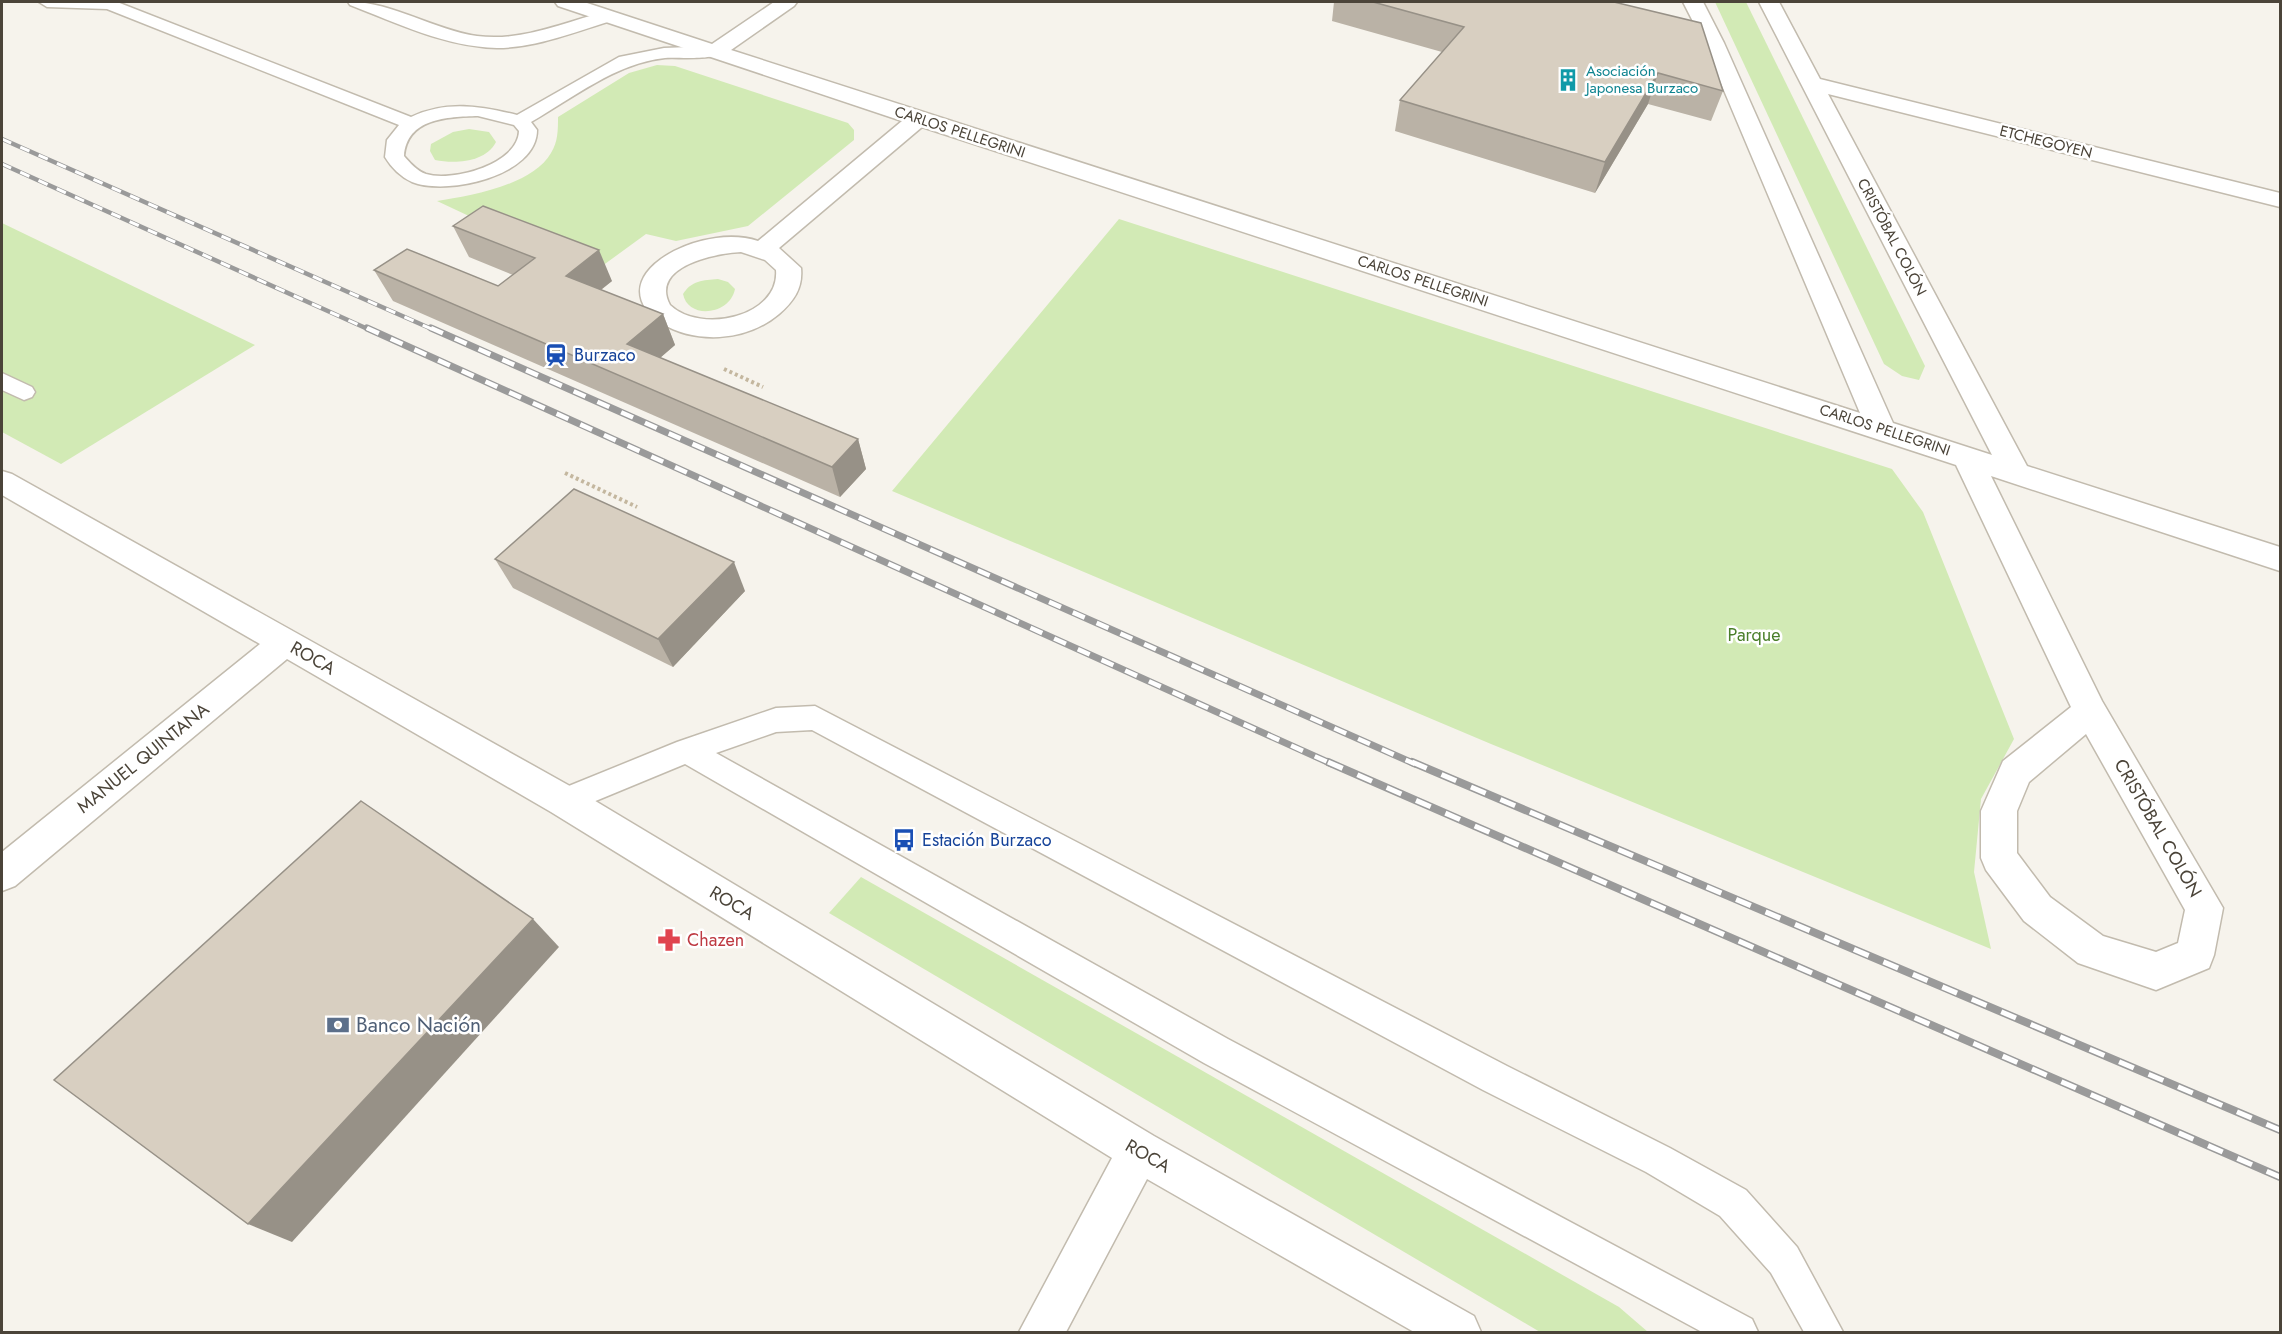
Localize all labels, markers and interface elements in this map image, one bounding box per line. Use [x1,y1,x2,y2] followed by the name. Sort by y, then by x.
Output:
[1584,60,1698,99] place label: Asociación Japonesa Burzaco
[1555,67,1581,93] building icon: Asociación Japonesa Burzaco
[892,100,1028,164] street label: CARLOS PELLEGRINI
[1997,120,2095,164] street label: ETCHEGOYEN
[1852,175,1932,299] street label: CRISTÓBAL COLÓN
[1355,249,1491,313] street label: CARLOS PELLEGRINI
[543,342,569,368] station icon: Burzaco
[574,342,636,368] place label: Burzaco
[1817,398,1953,462] street label: CARLOS PELLEGRINI
[1728,622,1780,648] park label: Parque
[286,635,340,681] street label: ROCA
[71,696,215,819] street label: MANUEL QUINTANA
[2108,754,2208,902] street label: CRISTÓBAL COLÓN
[891,827,917,853] bus stop icon: Estación Burzaco
[922,827,1052,853] place label: Estación Burzaco
[705,879,759,927] street label: ROCA
[656,927,682,953] pharmacy icon: Chazen
[687,927,744,953] place label: Chazen
[356,1010,481,1040] place label: Banco Nación
[325,1012,351,1038] bank icon: Banco Nación
[1121,1133,1175,1179] street label: ROCA

